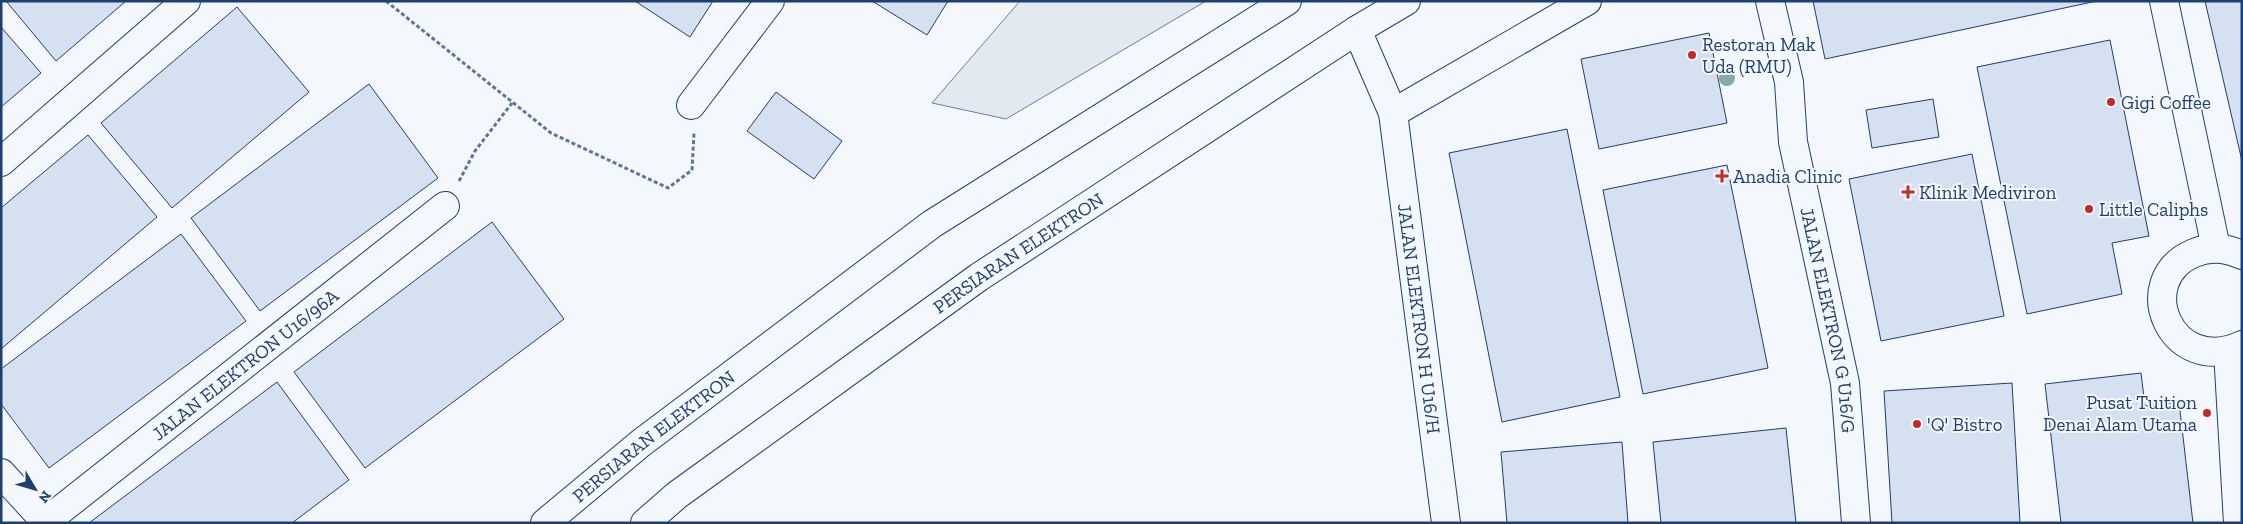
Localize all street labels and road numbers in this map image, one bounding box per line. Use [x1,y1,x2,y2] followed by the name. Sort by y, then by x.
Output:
[928,187,1108,318] street label: PERSIARAN ELEKTRON
[1393,202,1446,435] street label: JALAN ELEKTRON H U16/H
[1796,205,1860,434] street label: JALAN ELEKTRON G U16/G
[147,283,343,445] street label: JALAN ELEKTRON U16/96A
[567,365,739,507] street label: PERSIARAN ELEKTRON

